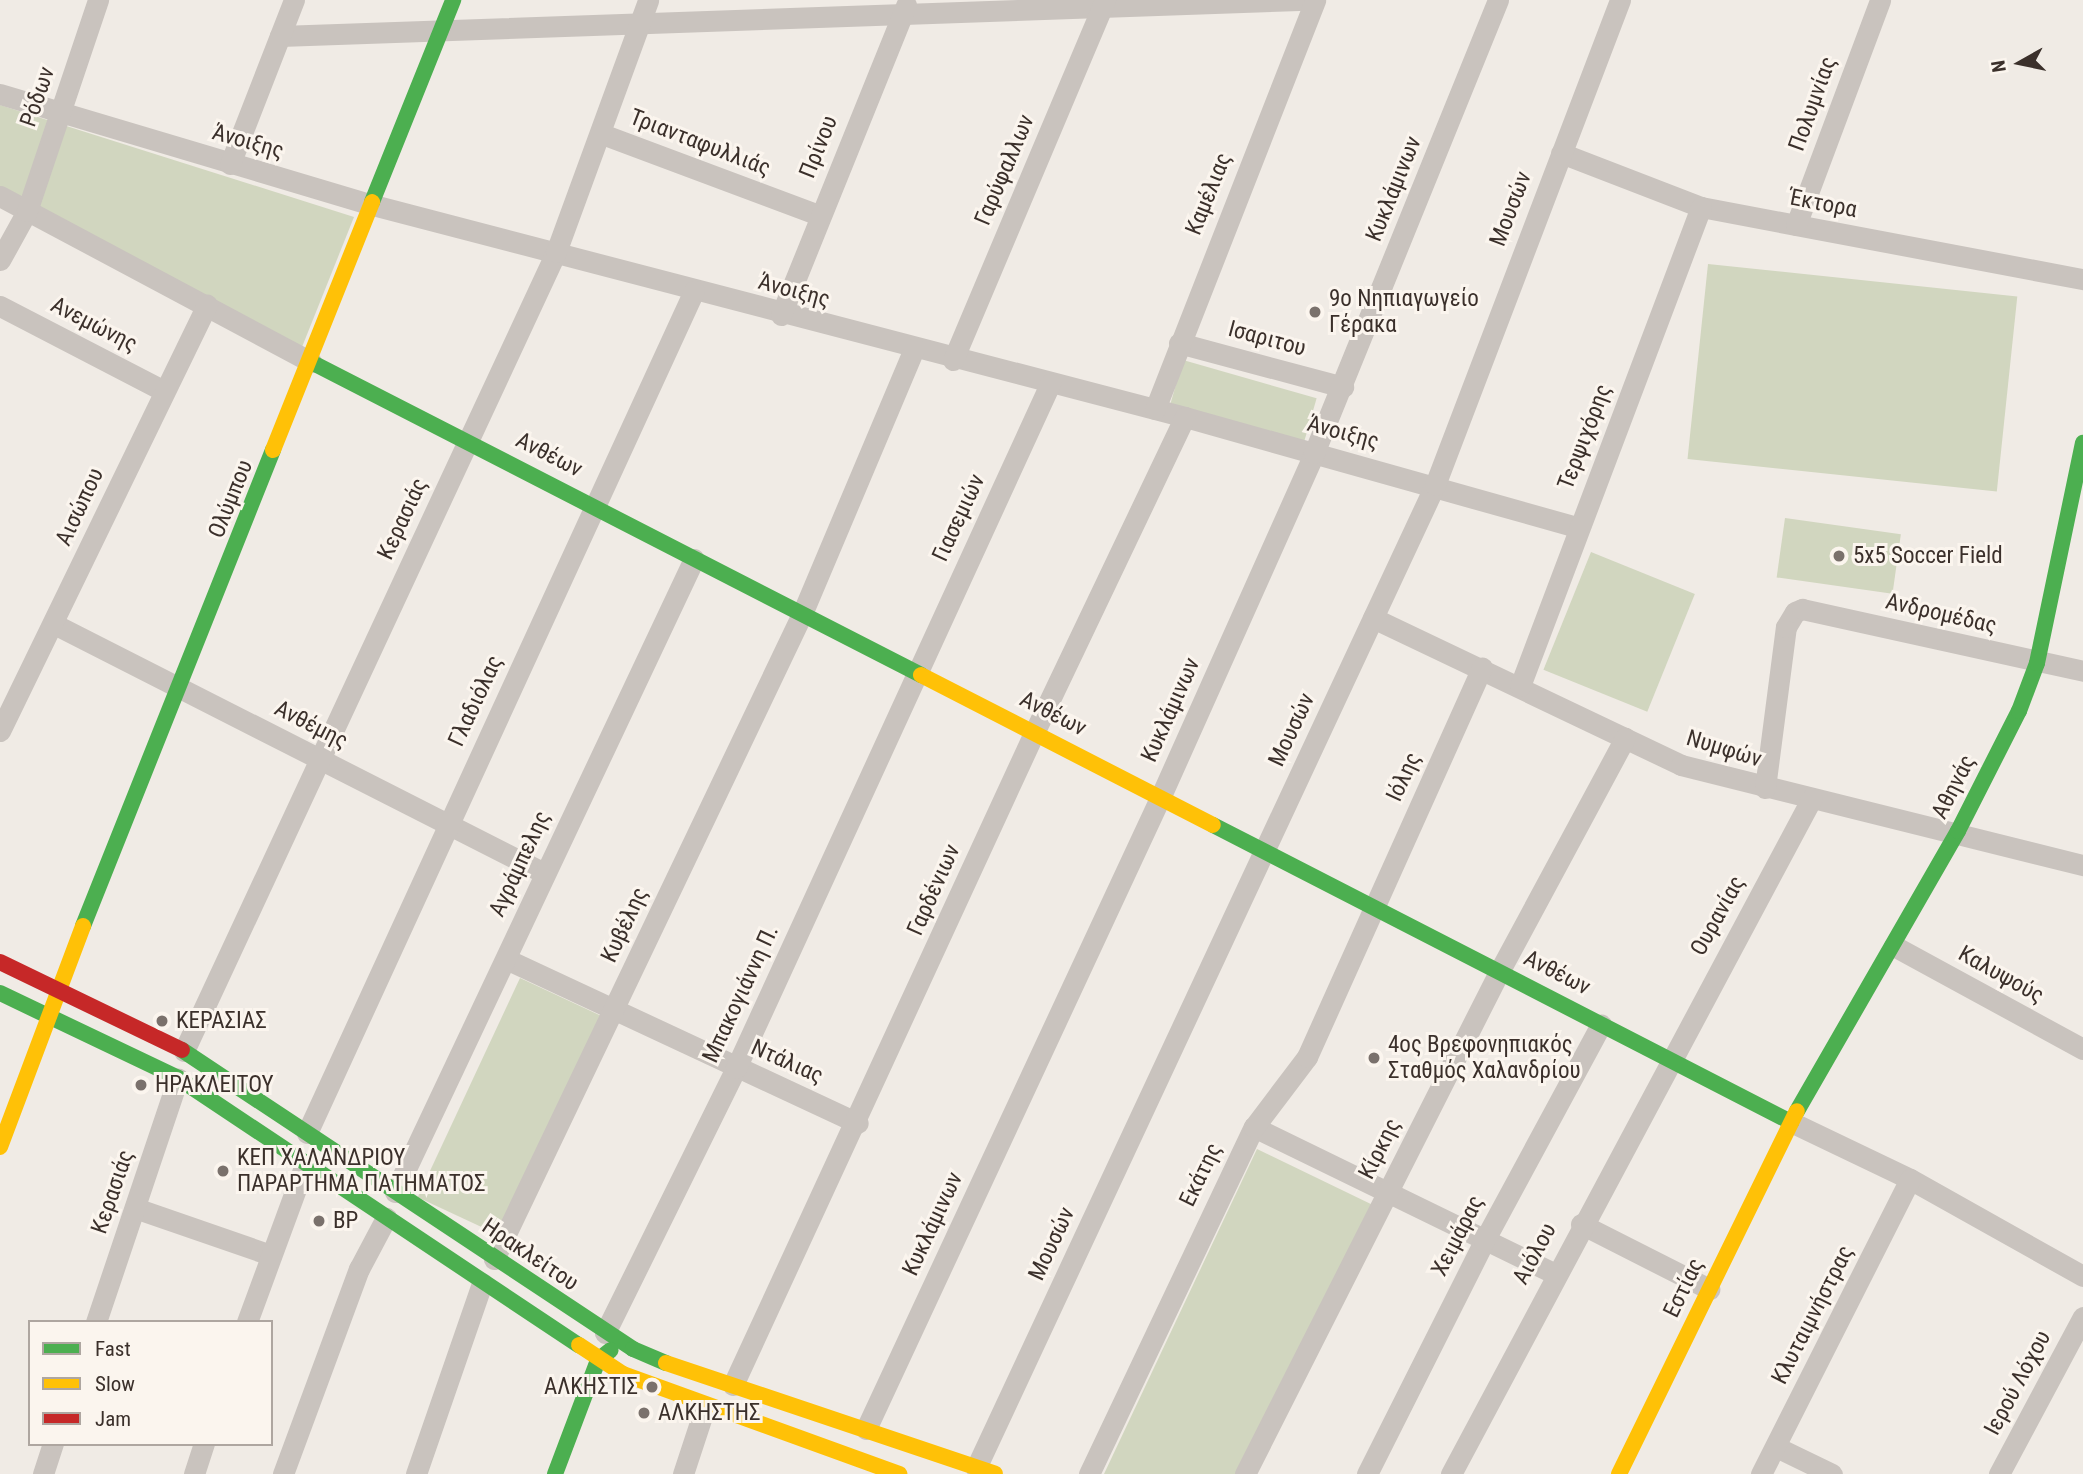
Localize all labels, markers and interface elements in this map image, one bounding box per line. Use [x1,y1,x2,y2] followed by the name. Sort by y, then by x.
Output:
[1985,28,2055,98] north arrow
[1783,53,1843,155] street label: Πολυμνίας
[1986,59,2011,74] text: N
[15,63,61,131] street label: Ρόδων
[626,104,774,182] street label: Τριανταφυλλιάς
[969,111,1041,229] street label: Γαρύφαλλων
[794,112,844,182] street label: Πρίνου
[209,119,287,165] street label: Άνοιξης
[1360,132,1428,246] street label: Κυκλάμινων
[1180,149,1238,239] street label: Καμέλιας
[1484,168,1538,250] street label: Μουσών
[1787,184,1859,224] street label: Έκτορα
[755,268,833,314] street label: Άνοιξης
[1329,285,1479,339] place label: 9ο Νηπιαγωγείο Γέρακα
[46,292,142,358] street label: Ανεμώνης
[1307,304,1323,320] marker: 9ο Νηπιαγωγείο Γέρακα
[1225,315,1309,363] street label: Ισαριτου
[1552,380,1618,494] street label: Τερψιχόρης
[1304,410,1382,456] street label: Άνοιξης
[511,427,587,483] street label: Ανθέων
[203,456,259,542] street label: Ολύμπου
[50,464,110,550] street label: Αισώπου
[927,470,991,566] street label: Γιασεμιών
[372,474,434,564] street label: Κερασιάς
[1853,542,2003,570] place label: 5x5 Soccer Field
[1831,548,1847,564] marker: 5x5 Soccer Field
[1883,588,1999,640] street label: Ανδρομέδας
[443,651,509,751] street label: Γλαδιόλας
[1136,654,1206,766] street label: Κυκλάμινων
[1015,686,1091,742] street label: Ανθέων
[1263,689,1321,771] street label: Μουσών
[270,695,352,755] street label: Ανθέμης
[1683,725,1765,773] street label: Νυμφών
[1381,748,1427,806] street label: Ιόλης
[1926,750,1982,824] street label: Αθηνάς
[484,807,556,921] street label: Αγράμπελης
[902,840,966,940] street label: Γαρδένιων
[1685,871,1751,961] street label: Ουρανίας
[596,883,654,967] street label: Κυβέλης
[697,921,785,1067] street label: Μπακογιάννη Π.
[1953,940,2049,1010] street label: Καλυψούς
[1519,945,1595,1001] street label: Ανθέων
[176,1007,267,1035] place label: ΚΕΡΑΣΙΑΣ
[154,1013,170,1029] marker: ΚΕΡΑΣΙΑΣ
[1388,1031,1581,1085] place label: 4ος Βρεφονηπιακός Σταθμός Χαλανδρίου
[747,1034,827,1090] street label: Ντάλιας
[1366,1050,1382,1066] marker: 4ος Βρεφονηπιακός Σταθμός Χαλανδρίου
[155,1071,274,1099] place label: ΗΡΑΚΛΕΙΤΟΥ
[133,1077,149,1093] marker: ΗΡΑΚΛΕΙΤΟΥ
[1353,1114,1407,1184] street label: Κίρκης
[1174,1139,1228,1211] street label: Εκάτης
[237,1144,486,1198] place label: ΚΕΠ ΧΑΛΑΝΔΡΙΟΥ ΠΑΡΑΡΤΗΜΑ ΠΑΤΗΜΑΤΟΣ
[86,1147,140,1237] street label: Κερασιάς
[215,1163,231,1179] marker: ΚΕΠ ΧΑΛΑΝΔΡΙΟΥ ΠΑΡΑΡΤΗΜΑ ΠΑΤΗΜΑΤΟΣ
[897,1168,969,1280] street label: Κυκλάμινων
[1426,1191,1490,1281] street label: Χειμάρας
[1023,1203,1081,1285] street label: Μουσών
[333,1207,358,1235] place label: BP
[311,1213,327,1229] marker: BP
[477,1213,583,1297] street label: Ηρακλείτου
[1507,1219,1563,1289] street label: Αιόλου
[1766,1241,1860,1389] street label: Κλυταιμνήστρας
[1658,1254,1710,1322] street label: Εστίας
[28,1320,273,1446] legend
[1979,1326,2057,1440] street label: Ιερού Λόχου
[95,1337,131,1361] text: Fast
[95,1372,135,1396] text: Slow
[544,1373,638,1401] place label: ΑΛΚΗΣΤΙΣ
[644,1379,660,1395] marker: ΑΛΚΗΣΤΙΣ
[658,1399,761,1427] place label: ΑΛΚΗΣΤΗΣ
[636,1405,652,1421] marker: ΑΛΚΗΣΤΗΣ
[95,1407,131,1431] text: Jam

